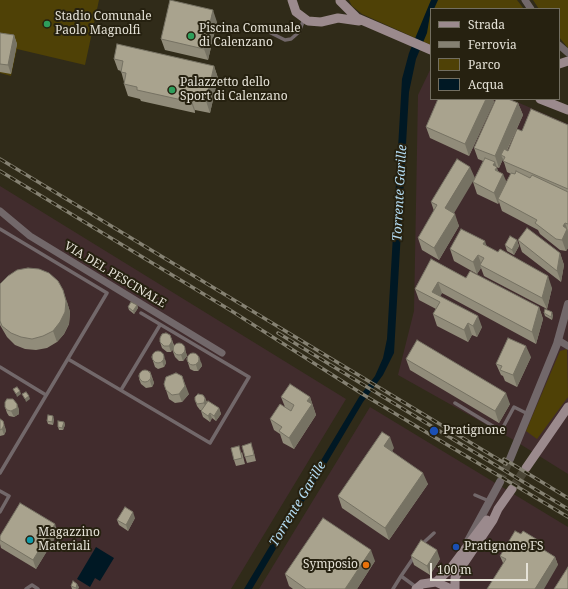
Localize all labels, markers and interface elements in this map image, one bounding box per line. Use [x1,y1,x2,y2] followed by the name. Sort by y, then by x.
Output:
[430,8,560,100] legend
[55,10,152,38] place label: Stadio Comunale Paolo Magnolfi
[468,16,505,33] text: Strada
[42,19,52,29] marker: Stadio Comunale Paolo Magnolfi
[199,22,301,50] place label: Piscina Comunale di Calenzano
[186,31,196,41] marker: Piscina Comunale di Calenzano
[468,36,517,53] text: Ferrovia
[468,56,500,73] text: Parco
[180,76,288,104] place label: Palazzetto dello Sport di Calenzano
[468,76,504,93] text: Acqua
[167,85,177,95] marker: Palazzetto dello Sport di Calenzano
[390,144,410,242] water label: Torrente Garille
[61,239,169,311] street label: VIA DEL PESCINALE
[443,424,506,438] place label: Pratignone
[428,425,440,437] marker: Pratignone
[266,458,330,550] water label: Torrente Garille
[38,526,100,554] place label: Magazzino Materiali
[25,535,35,545] marker: Magazzino Materiali
[464,540,543,554] place label: Pratignone FS
[451,542,461,552] marker: Pratignone FS
[432,555,530,581] scale bar
[303,558,358,572] place label: Symposio
[361,560,371,570] marker: Symposio
[437,561,472,578] text: 100 m

